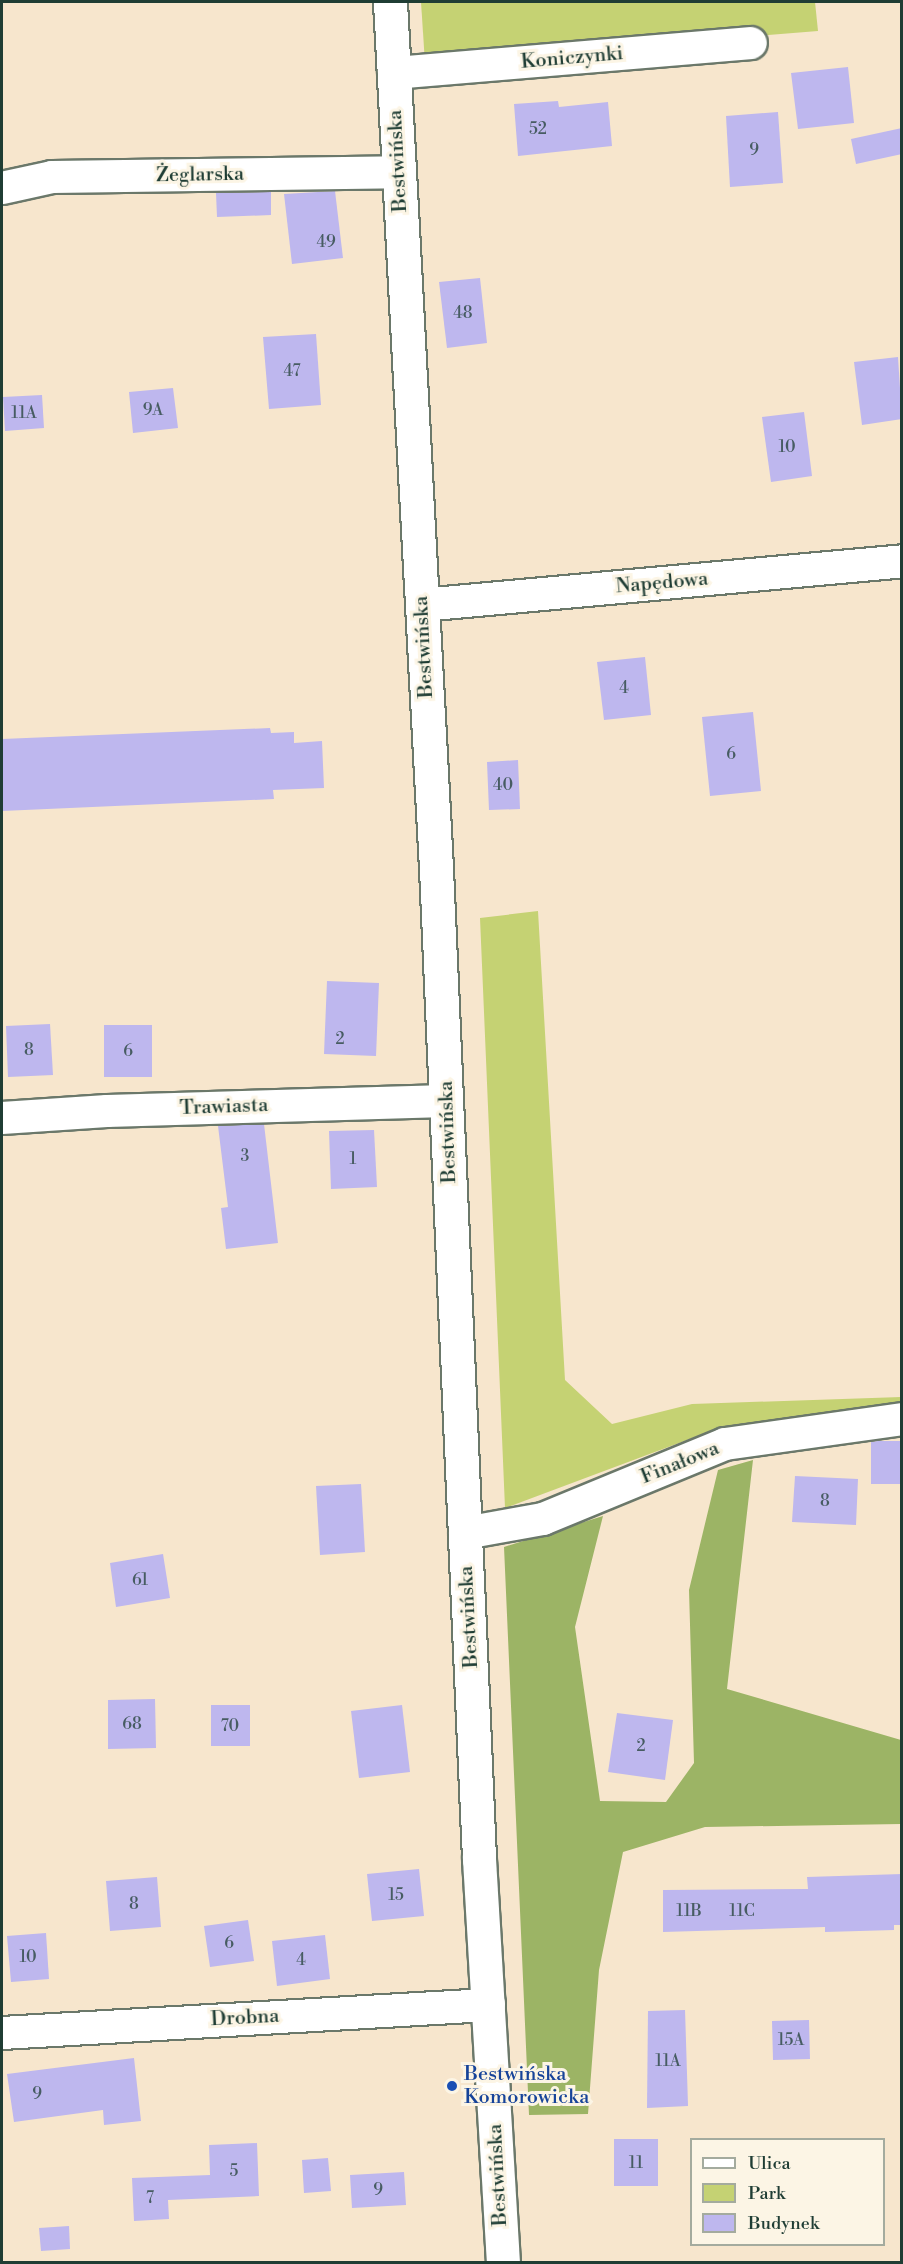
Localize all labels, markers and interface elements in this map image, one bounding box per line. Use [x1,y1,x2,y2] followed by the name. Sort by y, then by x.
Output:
[520,42,624,74] street label: Koniczynki
[383,109,413,213] street label: Bestwińska
[529,119,547,139] house number: 52
[749,140,759,160] house number: 9
[156,162,244,188] street label: Żeglarska
[316,232,336,252] house number: 49
[453,303,473,323] house number: 48
[284,361,300,381] house number: 47
[143,400,163,420] house number: 9A
[11,403,37,423] house number: 11A
[779,437,795,457] house number: 10
[615,567,709,599] street label: Napędowa
[409,595,439,699] street label: Bestwińska
[619,678,629,698] house number: 4
[726,744,736,764] house number: 6
[493,775,513,795] house number: 40
[335,1029,345,1049] house number: 2
[24,1040,34,1060] house number: 8
[123,1041,133,1061] house number: 6
[434,1080,462,1184] street label: Bestwińska
[179,1093,269,1121] street label: Trawiasta
[241,1146,249,1166] house number: 3
[350,1149,356,1169] house number: 1
[637,1436,723,1490] street label: Finałowa
[820,1491,830,1511] house number: 8
[454,1565,484,1669] street label: Bestwińska
[132,1570,148,1590] house number: 61
[122,1714,142,1734] house number: 68
[221,1716,239,1736] house number: 70
[636,1736,646,1756] house number: 2
[388,1885,404,1905] house number: 15
[129,1894,139,1914] house number: 8
[676,1901,702,1921] house number: 11B
[729,1901,755,1921] house number: 11C
[224,1933,234,1953] house number: 6
[20,1947,36,1967] house number: 10
[296,1950,306,1970] house number: 4
[210,2004,280,2032] street label: Drobna
[778,2030,804,2050] house number: 15A
[655,2051,681,2071] house number: 11A
[464,2062,589,2109] place label: Bestwińska Komorowicka
[445,2079,459,2093] marker: Bestwińska Komorowicka
[32,2084,42,2104] house number: 9
[483,2123,513,2227] street label: Bestwińska
[690,2138,885,2246] legend
[748,2152,791,2175] text: Ulica
[629,2153,643,2173] house number: 11
[230,2161,238,2181] house number: 5
[373,2180,383,2200] house number: 9
[748,2182,785,2205] text: Park
[146,2188,154,2208] house number: 7
[748,2212,819,2235] text: Budynek

